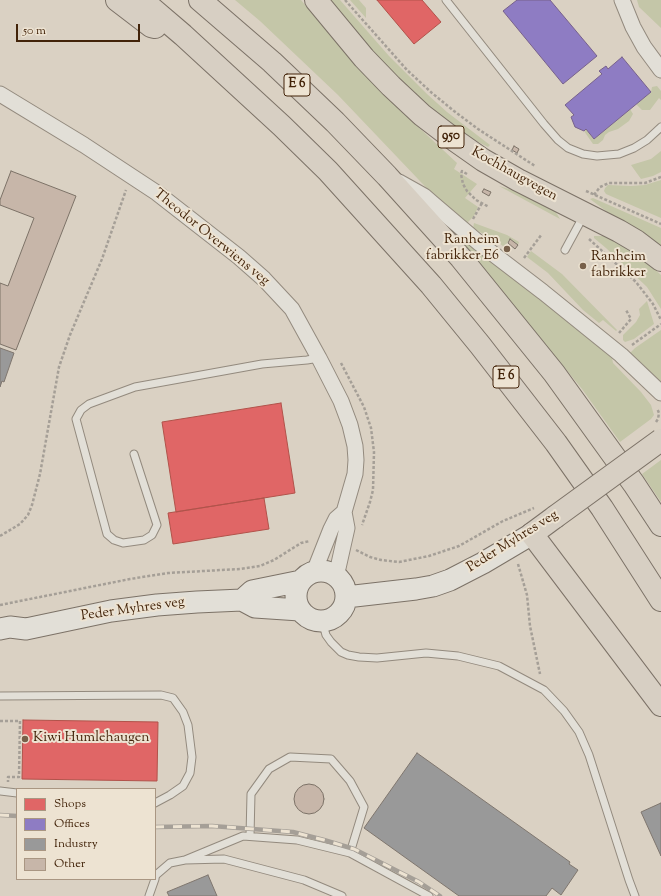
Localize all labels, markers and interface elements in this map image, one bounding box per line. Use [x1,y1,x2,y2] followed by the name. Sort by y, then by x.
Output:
[18,16,142,42] scale bar
[23,22,46,40] text: 50 m
[284,74,310,96] road number: E 6
[438,126,464,148] road number: 950
[468,144,560,206] street label: Kochhaugvegen
[150,186,272,290] street label: Theodor Overwiens veg
[426,233,499,266] place label: Ranheim fabrikker E6
[502,244,512,254] marker: Ranheim fabrikker E6
[591,250,646,282] place label: Ranheim fabrikker
[578,261,588,271] marker: Ranheim fabrikker
[493,366,519,388] road number: E 6
[464,507,562,577] street label: Peder Myhres veg
[80,594,186,626] street label: Peder Myhres veg
[33,731,150,747] place label: Kiwi Humlehaugen
[20,734,30,744] marker: Kiwi Humlehaugen
[16,788,156,880] legend
[54,795,86,813] text: Shops
[54,815,90,833] text: Offices
[54,835,98,853] text: Industry
[54,855,85,873] text: Other

